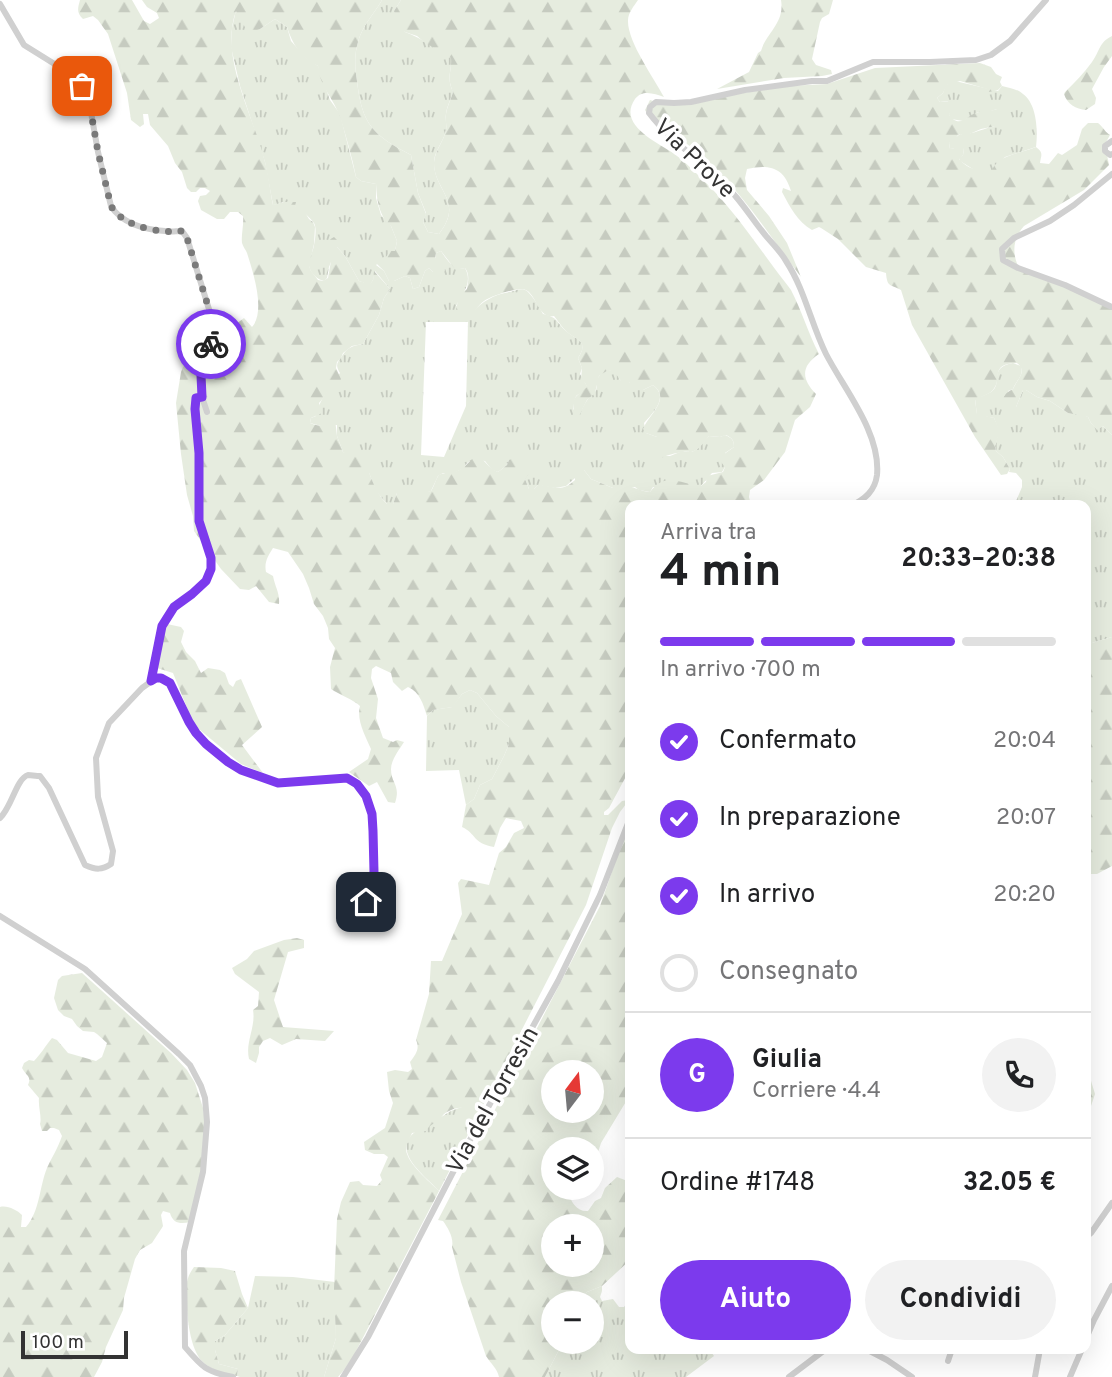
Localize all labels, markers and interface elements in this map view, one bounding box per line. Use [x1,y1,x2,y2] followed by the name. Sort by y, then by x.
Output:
[52,56,112,116] pin
[63,67,101,105] icon: bag
[646,113,741,206] street label: Via Prove
[176,309,246,379] courier
[192,325,230,363] icon: bike
[660,519,756,548] text: Arriva tra
[901,543,1056,576] text: 20:33–20:38
[660,544,782,603] text: 4 min
[660,656,821,685] text: In arrivo · 700 m
[660,723,698,761] icon: check
[719,725,857,758] text: Confermato
[993,727,1056,756] text: 20:04
[660,800,698,838] icon: check
[719,802,901,835] text: In preparazione
[996,804,1056,833] text: 20:07
[336,872,396,932] pin
[660,877,698,915] icon: check
[719,879,815,912] text: In arrivo
[993,881,1056,910] text: 20:20
[347,883,385,921] icon: home
[719,956,858,989] text: Consegnato
[441,1022,547,1180] street label: Via del Torresin
[982,1038,1056,1112] button: phone
[752,1044,822,1077] text: Giulia
[688,1059,706,1092] text: G
[541,1060,604,1124] north arrow
[541,1060,604,1354] map controls
[752,1077,881,1106] text: Corriere · 4.4
[541,1137,604,1200] button: layers
[660,1167,815,1200] text: Ordine #1748
[963,1167,1056,1200] text: 32.05 €
[541,1214,604,1277] button: +
[660,1260,851,1340] button: Aiuto
[865,1260,1056,1340] button: Condividi
[541,1291,604,1354] button: −
[21,1328,128,1360] scale bar
[32,1331,84,1355] text: 100 m

